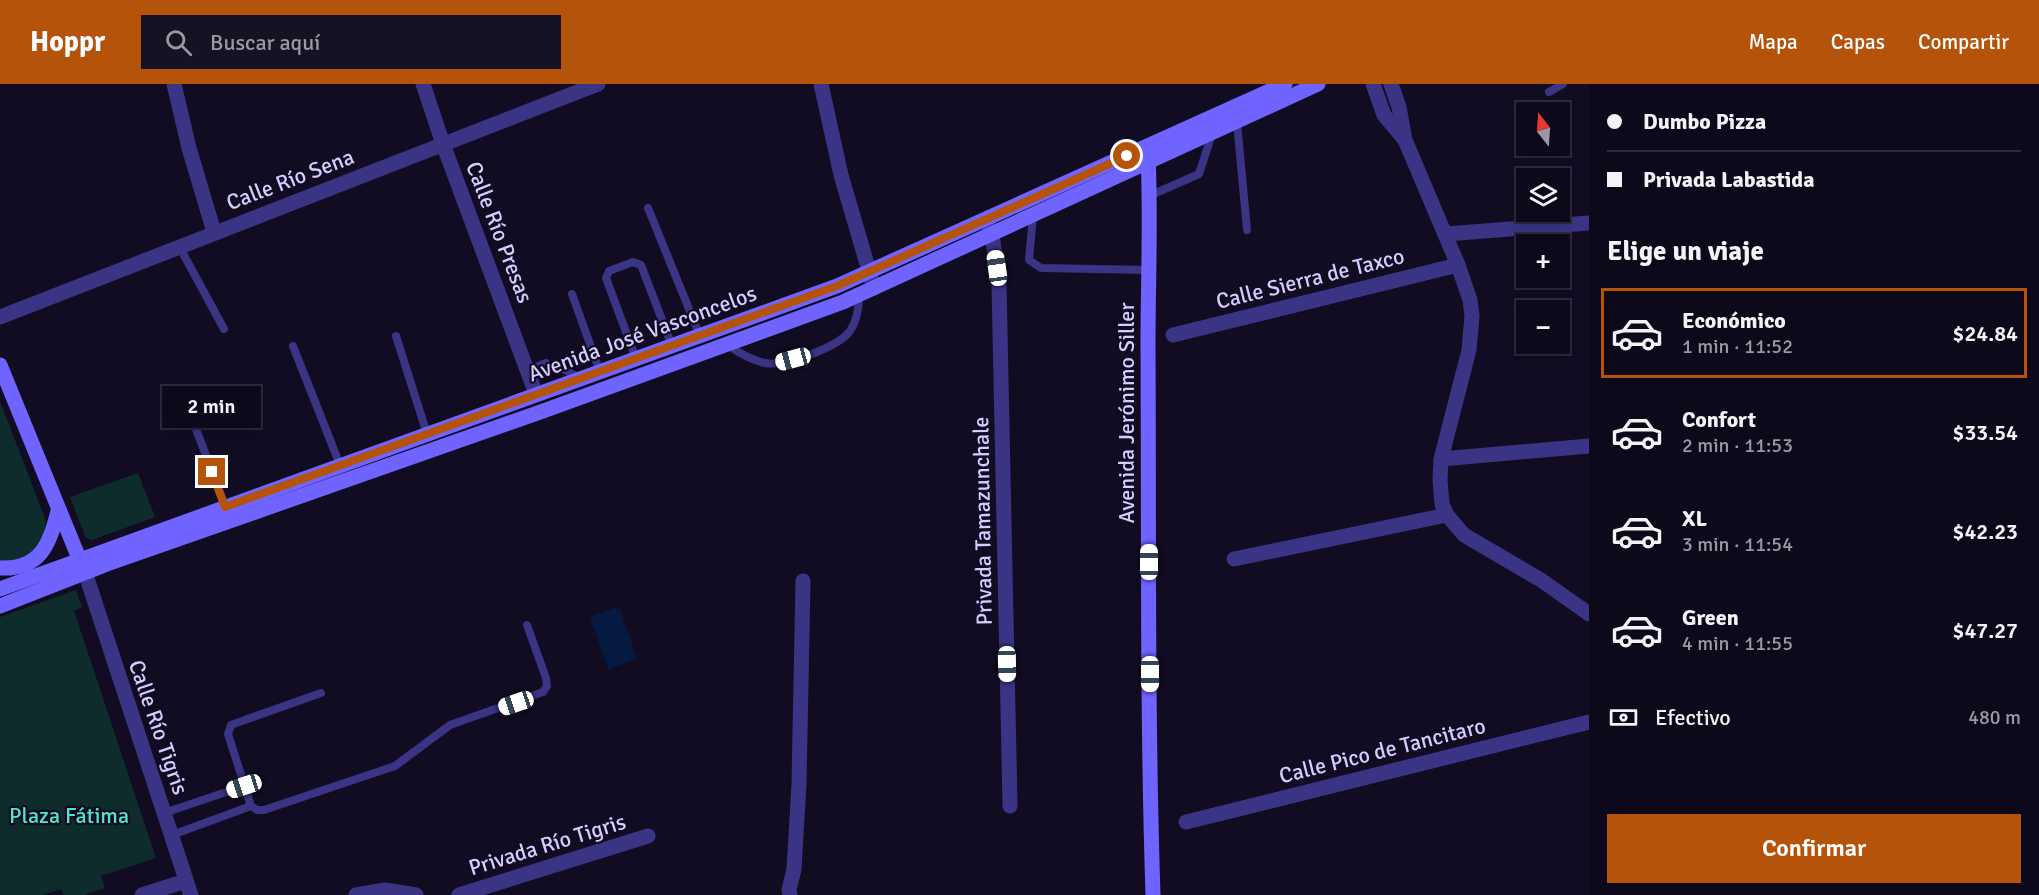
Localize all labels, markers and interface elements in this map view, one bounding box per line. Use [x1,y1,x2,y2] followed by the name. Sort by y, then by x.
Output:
[141,15,561,69] search box
[30,25,105,59] text: Hoppr
[162,26,195,59] icon: search
[210,29,320,56] text: Buscar aquí
[1748,29,1798,55] text: Mapa
[1831,29,1885,55] text: Capas
[1918,29,2009,55] text: Compartir
[1516,102,1570,156] north arrow
[1516,102,1570,354] map controls
[1643,108,1766,135] text: Dumbo Pizza
[1113,142,1140,169] route start
[223,143,358,216] street label: Calle Río Sena
[460,158,539,307] street label: Calle Río Presas
[1643,166,1814,193] text: Privada Labastida
[1516,168,1570,222] button: layers
[1516,234,1570,288] button: +
[1607,235,1764,268] text: Elige un viaje
[1213,242,1407,315] street label: Calle Sierra de Taxco
[986,249,1008,287] car
[524,280,760,387] street label: Avenida José Vasconcelos
[1516,300,1570,354] button: −
[1113,303,1140,523] street label: Avenida Jerónimo Siller
[1610,306,1664,360] icon: car
[1682,307,1786,334] text: Económico
[1953,320,2018,347] text: $24.84
[1682,334,1793,359] text: 1 min · 11:52
[773,346,813,372] car
[162,385,262,427] callout: 2 min
[188,394,235,419] text: 2 min
[1610,405,1664,459] icon: car
[1682,406,1756,433] text: Confort
[967,416,998,626] street label: Privada Tamazunchale
[1953,419,2018,446] text: $33.54
[1682,433,1793,458] text: 2 min · 11:53
[198,458,225,485] route end
[1610,504,1664,558] icon: car
[1682,505,1707,532] text: XL
[1953,518,2018,545] text: $42.23
[1682,532,1793,557] text: 3 min · 11:54
[1140,544,1158,580] car
[1610,603,1664,657] icon: car
[1682,604,1739,631] text: Green
[1953,617,2018,644] text: $47.27
[1682,631,1793,656] text: 4 min · 11:55
[998,646,1016,682] car
[123,656,194,798] street label: Calle Río Tigris
[1141,656,1159,692] car
[496,689,536,717] car
[1607,701,1640,734] icon: cash
[1655,704,1731,731] text: Efectivo
[1968,705,2021,730] text: 480 m
[1276,712,1488,789] street label: Calle Pico de Tancitaro
[224,772,264,800] car
[9,802,129,829] park label: Plaza Fátima
[465,808,629,881] street label: Privada Río Tigris
[1607,814,2021,883] button: Confirmar

